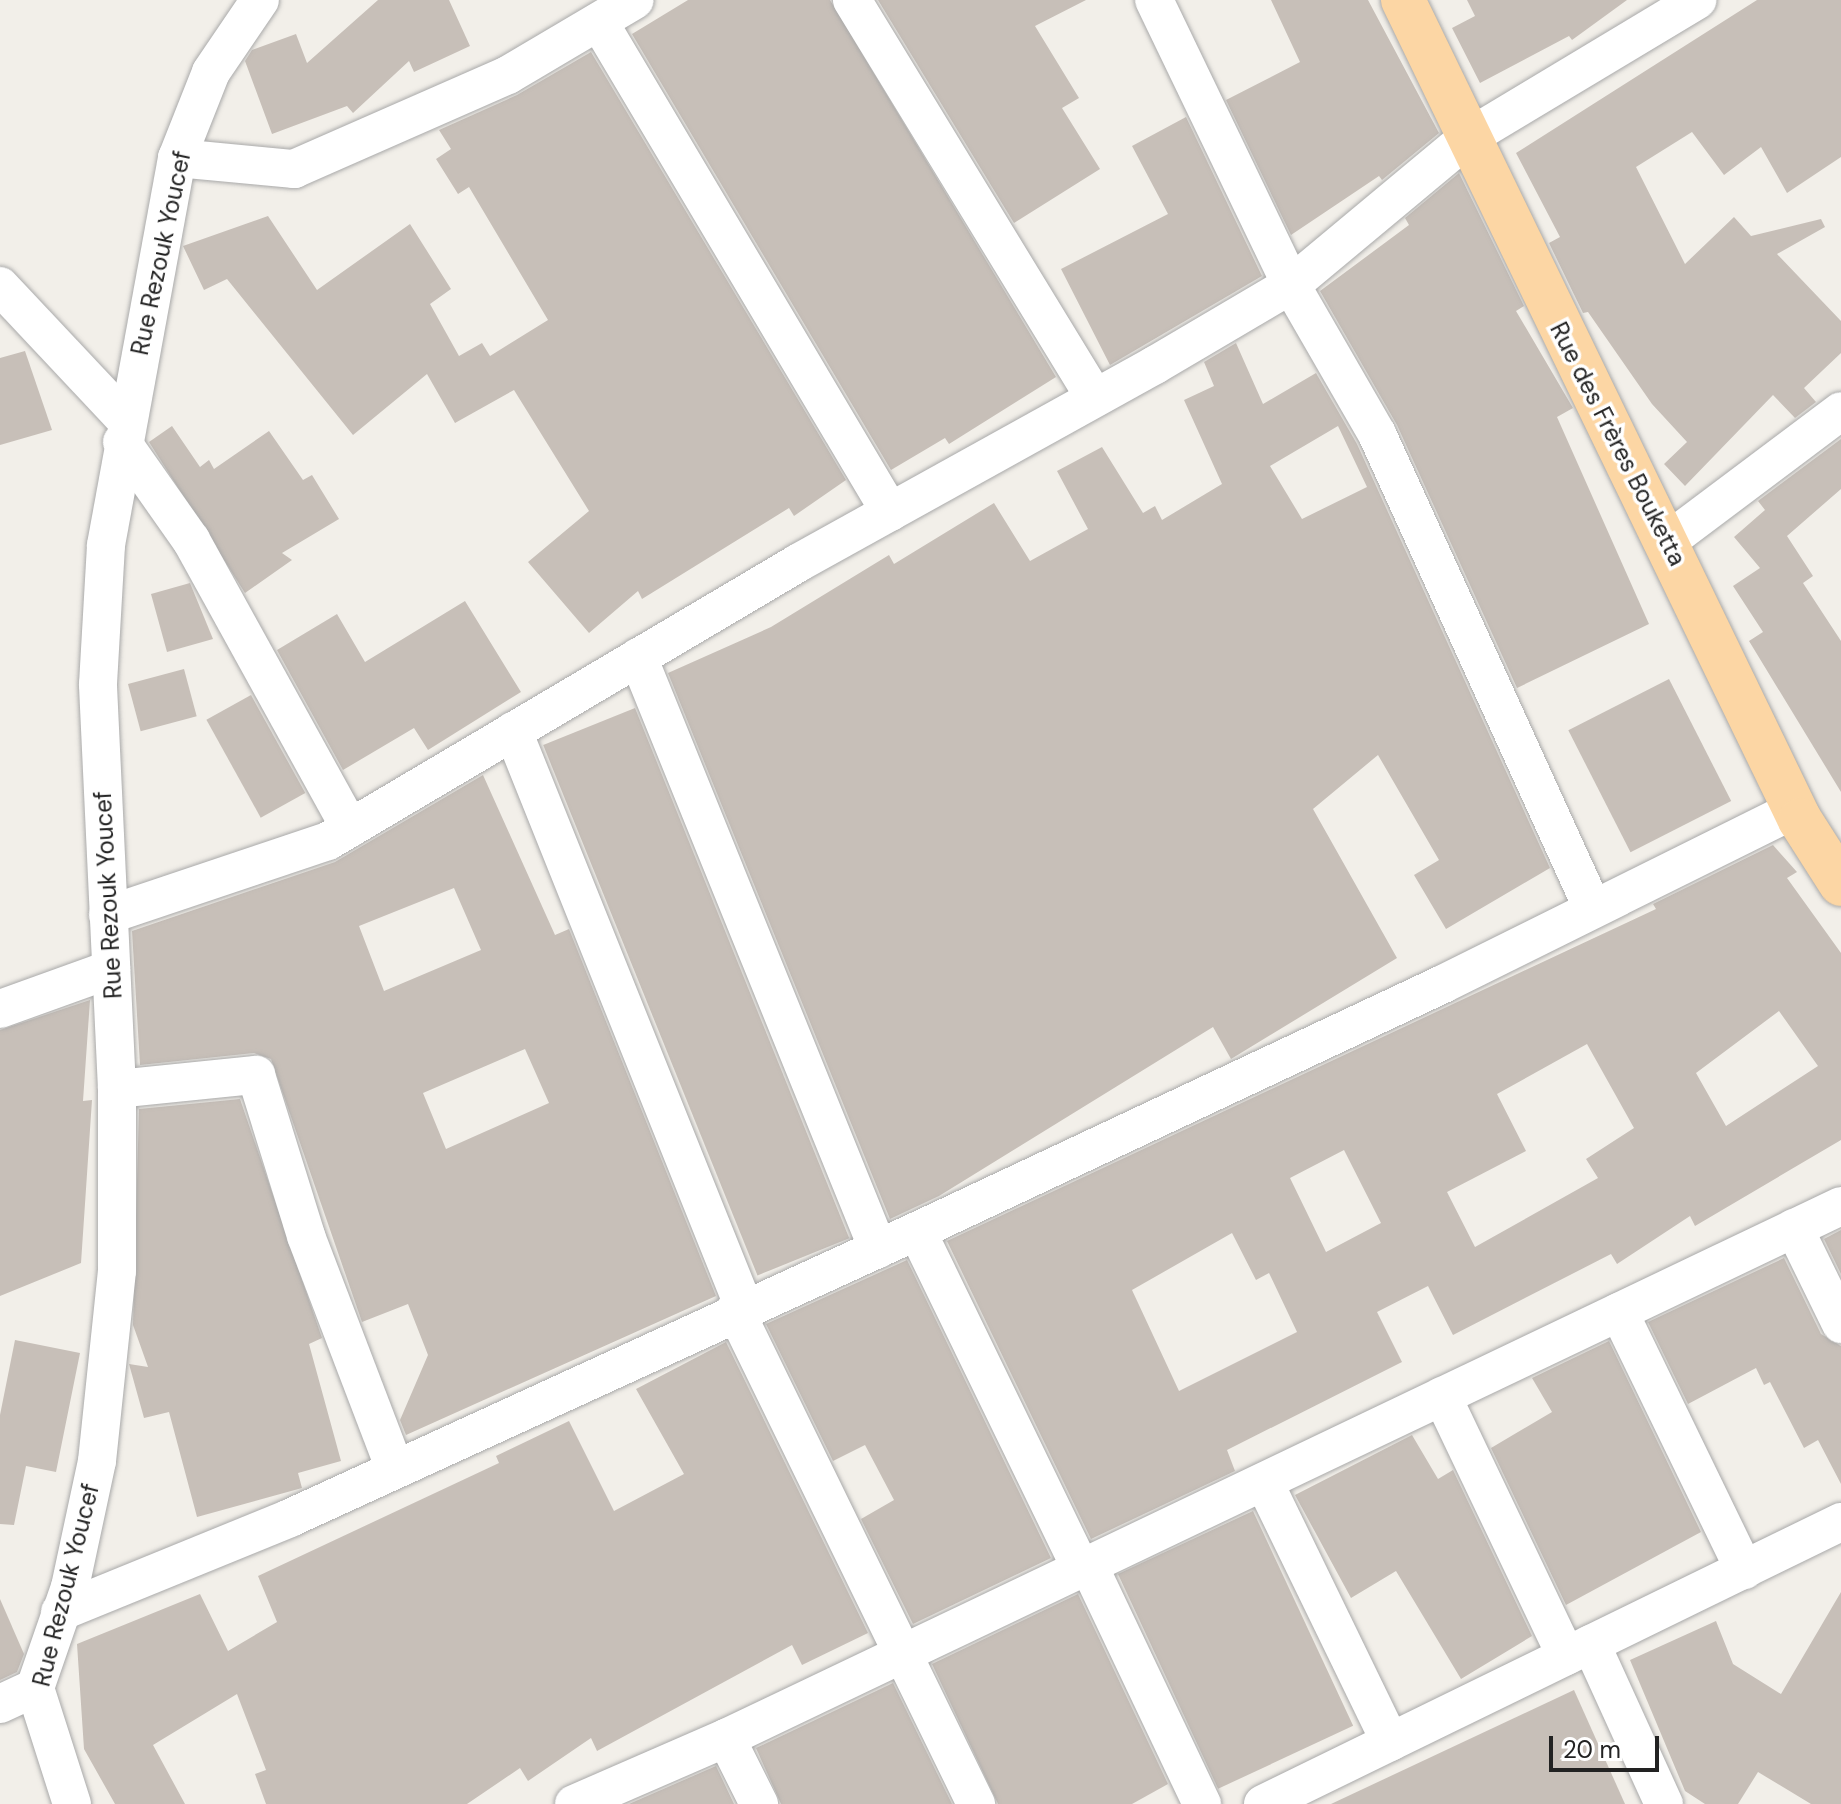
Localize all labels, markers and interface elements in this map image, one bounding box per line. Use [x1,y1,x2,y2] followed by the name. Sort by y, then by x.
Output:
[125,148,197,358] street label: Rue Rezouk Youcef
[1544,317,1692,571] street label: Rue des Frères Bouketta
[88,790,128,1000] street label: Rue Rezouk Youcef
[27,1481,105,1689] street label: Rue Rezouk Youcef
[1553,1720,1663,1770] scale bar
[1563,1734,1621,1765] text: 20 m

